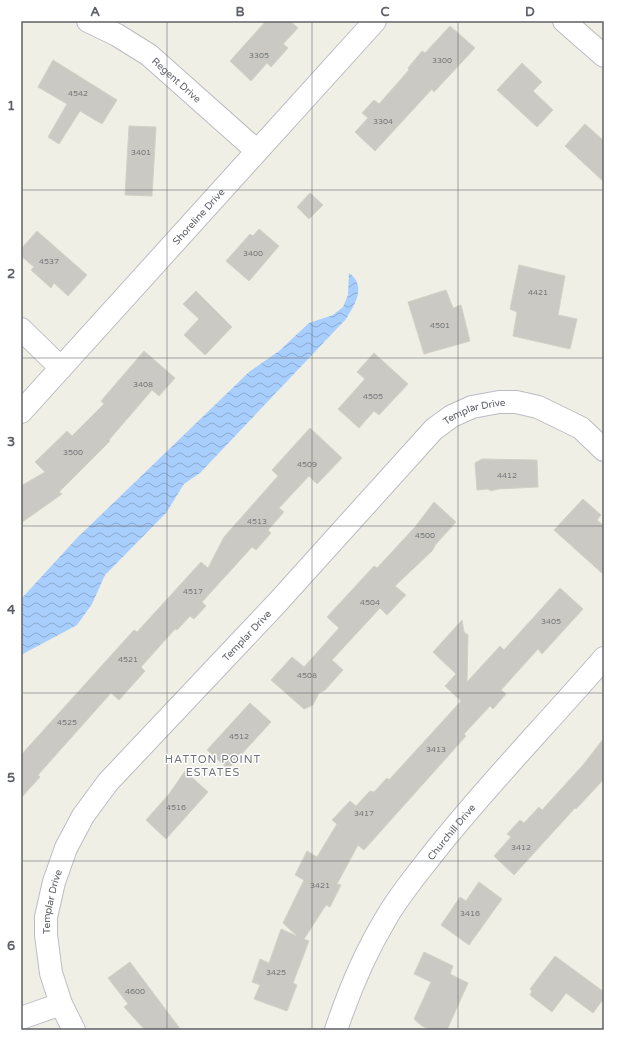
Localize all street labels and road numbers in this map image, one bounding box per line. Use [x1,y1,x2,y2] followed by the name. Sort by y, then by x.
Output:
[149,55,203,106] street label: Regent Drive
[170,186,228,248] street label: Shoreline Drive
[441,397,506,428] street label: Templar Drive
[220,608,274,664] street label: Templar Drive
[425,802,478,863] street label: Churchill Drive
[41,868,65,934] street label: Templar Drive

